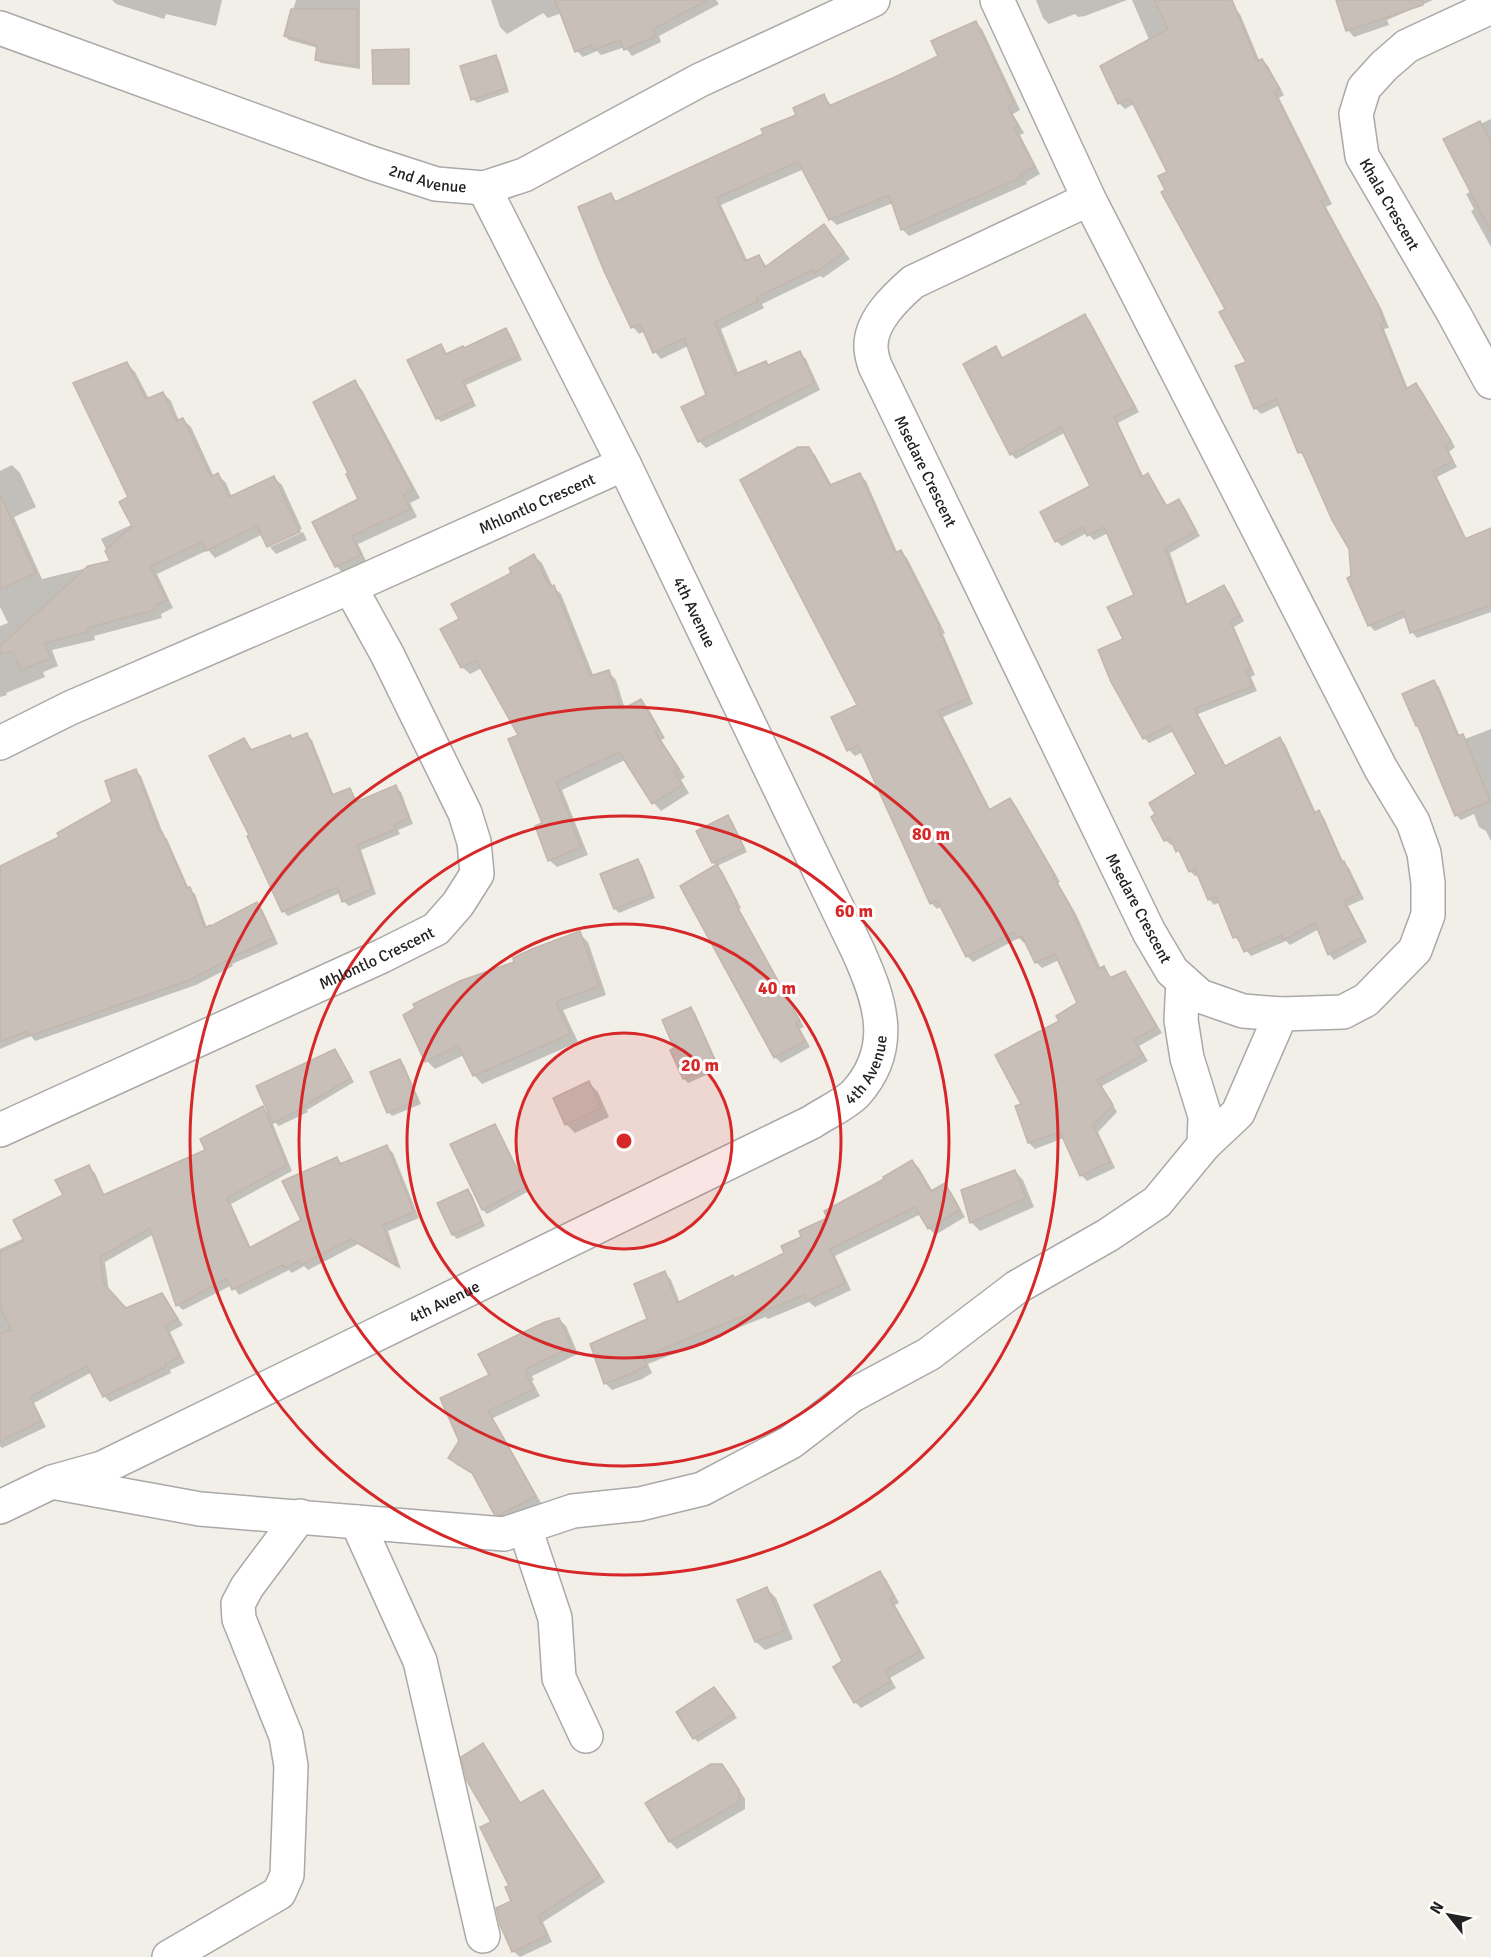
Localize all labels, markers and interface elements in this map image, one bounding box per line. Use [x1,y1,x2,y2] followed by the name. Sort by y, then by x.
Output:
[1355,155,1424,254] street label: Khala Crescent
[386,160,467,198] street label: 2nd Avenue
[889,412,961,531] street label: Msedare Crescent
[476,469,599,539] street label: Mhlontlo Crescent
[668,574,720,651] street label: 4th Avenue
[912,823,950,845] text: 80 m
[1101,850,1176,967] street label: Msedare Crescent
[835,900,873,922] text: 60 m
[316,922,438,994] street label: Mhlontlo Crescent
[758,977,796,999] text: 40 m
[841,1035,892,1110] street label: 4th Avenue
[681,1054,719,1076] text: 20 m
[614,1131,634,1151] centre of rings
[406,1276,483,1328] street label: 4th Avenue
[1419,1885,1479,1945] north arrow
[1426,1898,1448,1918] text: N

